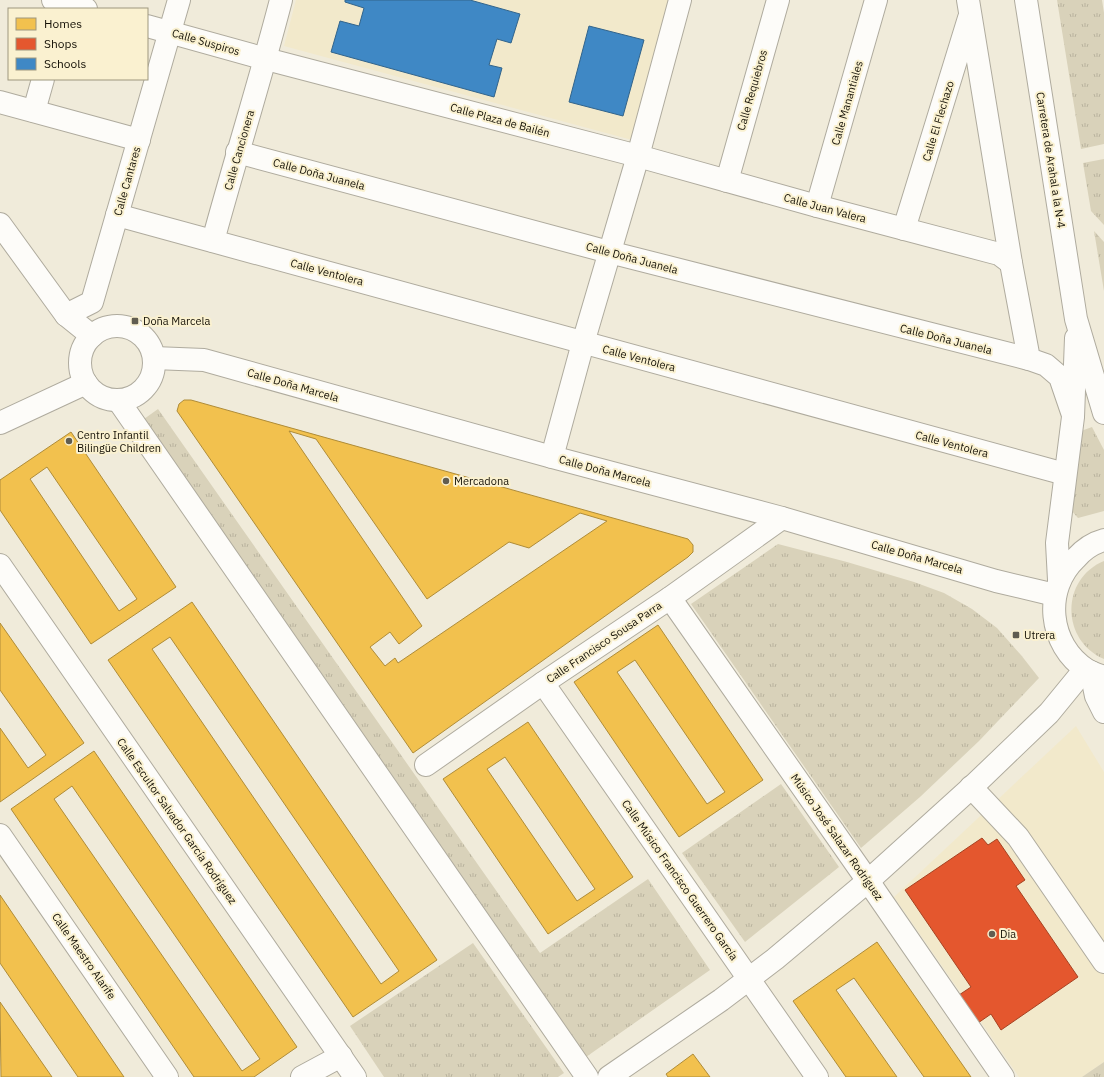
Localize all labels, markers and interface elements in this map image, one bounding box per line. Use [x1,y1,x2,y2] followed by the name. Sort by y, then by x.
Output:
[8,8,148,80] legend
[44,16,82,31] text: Homes
[170,26,242,58] street label: Calle Suspiros
[44,36,77,51] text: Shops
[734,48,770,132] street label: Calle Requiebros
[44,56,87,71] text: Schools
[828,59,866,147] street label: Calle Manantiales
[919,79,957,163] street label: Calle El Flechazo
[1033,91,1069,229] street label: Carretera de Arahal a la N-4
[449,100,551,140] street label: Calle Plaza de Bailén
[221,108,257,192] street label: Calle Cancionera
[110,145,144,217] street label: Calle Cantares
[272,155,367,193] street label: Calle Doña Juanela
[782,190,868,226] street label: Calle Juan Valera
[585,239,680,277] street label: Calle Doña Juanela
[289,256,365,288] street label: Calle Ventolera
[143,314,211,328] place label: Doña Marcela
[130,316,140,326] marker: Doña Marcela
[898,321,994,357] street label: Calle Doña Juanela
[601,342,677,374] street label: Calle Ventolera
[246,365,341,405] street label: Calle Doña Marcela
[77,428,161,455] place label: Centro Infantil Bilingüe Children
[914,428,990,460] street label: Calle Ventolera
[64,436,74,446] marker: Centro Infantil Bilingüe Children
[557,452,653,490] street label: Calle Doña Marcela
[454,474,509,488] place label: Mercadona
[441,476,451,486] marker: Mercadona
[870,537,965,577] street label: Calle Doña Marcela
[544,598,664,686] street label: Calle Francisco Sousa Parra
[1024,628,1055,642] place label: Utrera
[1011,630,1021,640] marker: Utrera
[114,735,240,907] street label: Calle Escultor Salvador García Rodríguez
[788,771,886,903] street label: Músico José Salazar Rodríguez
[619,797,741,963] street label: Calle Músico Francisco Guerrero García
[49,910,119,1002] street label: Calle Maestro Alarife
[1000,927,1016,941] place label: Dia
[987,929,997,939] marker: Dia

